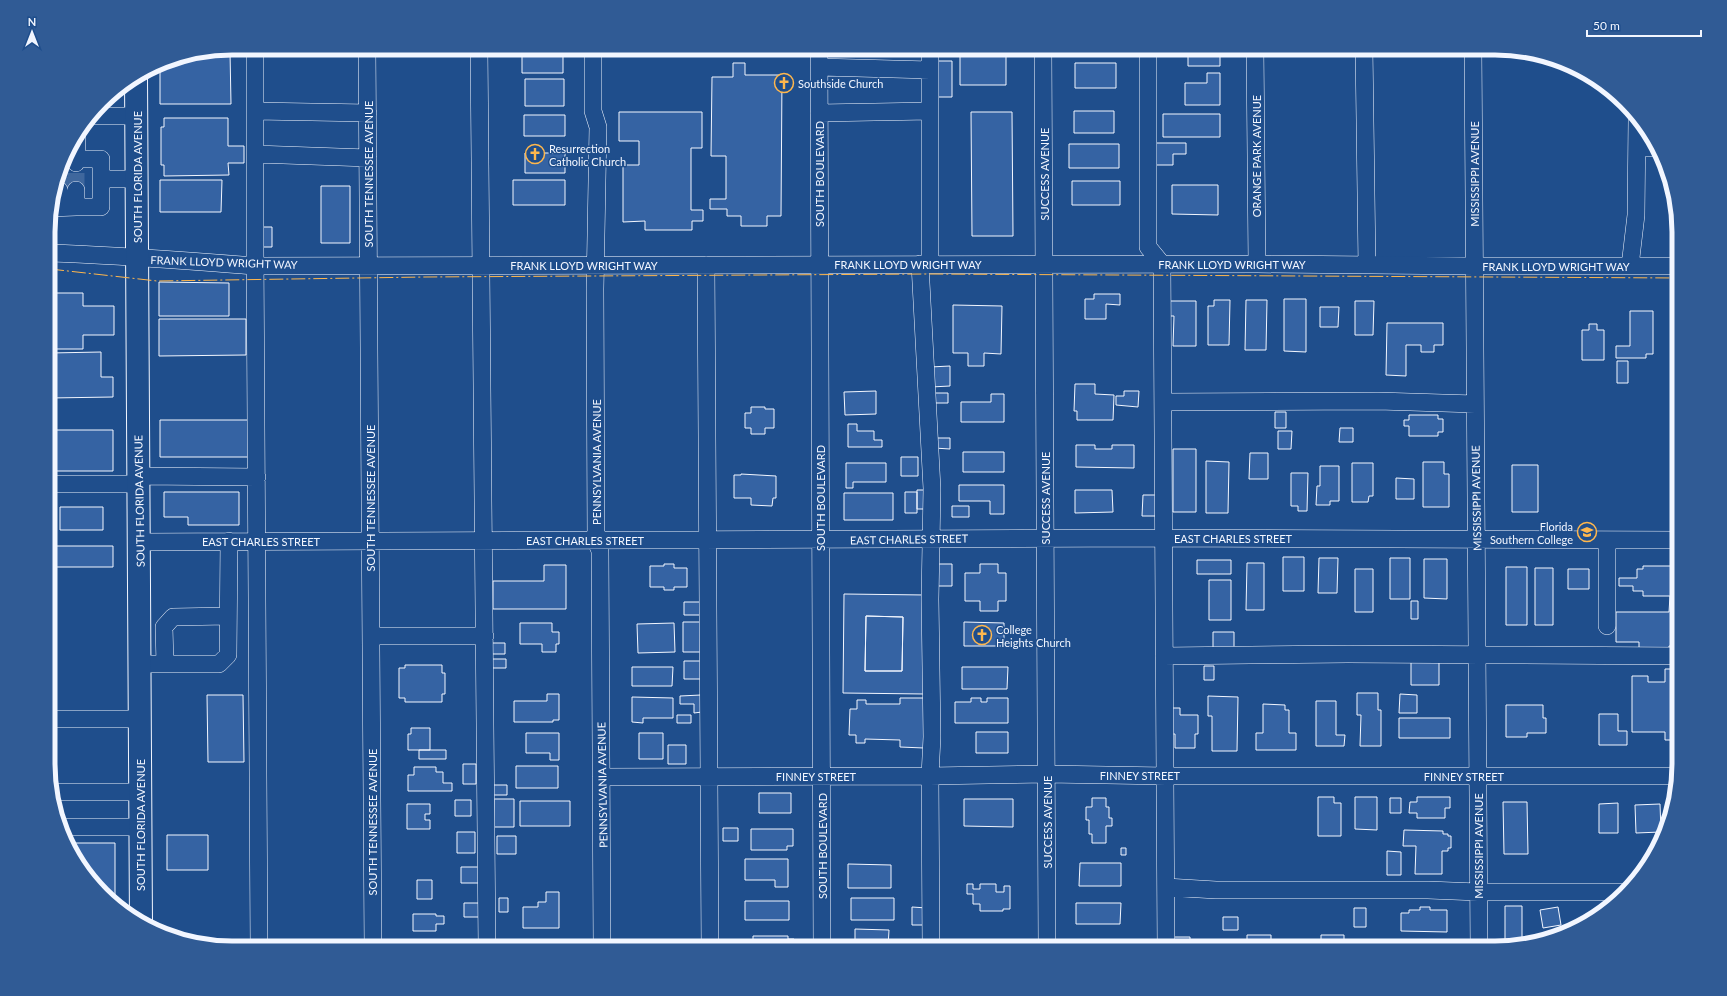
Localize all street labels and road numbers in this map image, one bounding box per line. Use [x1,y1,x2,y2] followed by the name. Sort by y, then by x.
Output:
[1250,95,1263,217] street label: ORANGE PARK AVENUE
[362,101,375,247] street label: SOUTH TENNESSEE AVENUE
[131,111,144,243] street label: SOUTH FLORIDA AVENUE
[813,121,826,227] street label: SOUTH BOULEVARD
[1468,121,1481,227] street label: MISSISSIPPI AVENUE
[1038,128,1051,220] street label: SUCCESS AVENUE
[150,253,298,271] street label: FRANK LLOYD WRIGHT WAY
[834,258,982,271] street label: FRANK LLOYD WRIGHT WAY
[1158,258,1306,271] street label: FRANK LLOYD WRIGHT WAY
[510,259,658,272] street label: FRANK LLOYD WRIGHT WAY
[1482,260,1630,273] street label: FRANK LLOYD WRIGHT WAY
[590,399,603,525] street label: PENNSYLVANIA AVENUE
[364,425,377,571] street label: SOUTH TENNESSEE AVENUE
[131,435,147,567] street label: SOUTH FLORIDA AVENUE
[814,445,827,551] street label: SOUTH BOULEVARD
[1469,445,1483,551] street label: MISSISSIPPI AVENUE
[1039,452,1052,544] street label: SUCCESS AVENUE
[850,531,969,547] street label: EAST CHARLES STREET
[1174,532,1293,545] street label: EAST CHARLES STREET
[526,534,645,547] street label: EAST CHARLES STREET
[202,535,321,548] street label: EAST CHARLES STREET
[594,722,610,848] street label: PENNSYLVANIA AVENUE
[366,749,379,895] street label: SOUTH TENNESSEE AVENUE
[134,759,147,891] street label: SOUTH FLORIDA AVENUE
[1100,769,1181,782] street label: FINNEY STREET
[776,770,857,783] street label: FINNEY STREET
[1424,770,1505,783] street label: FINNEY STREET
[1041,776,1054,868] street label: SUCCESS AVENUE
[816,793,829,899] street label: SOUTH BOULEVARD
[1472,793,1485,899] street label: MISSISSIPPI AVENUE

